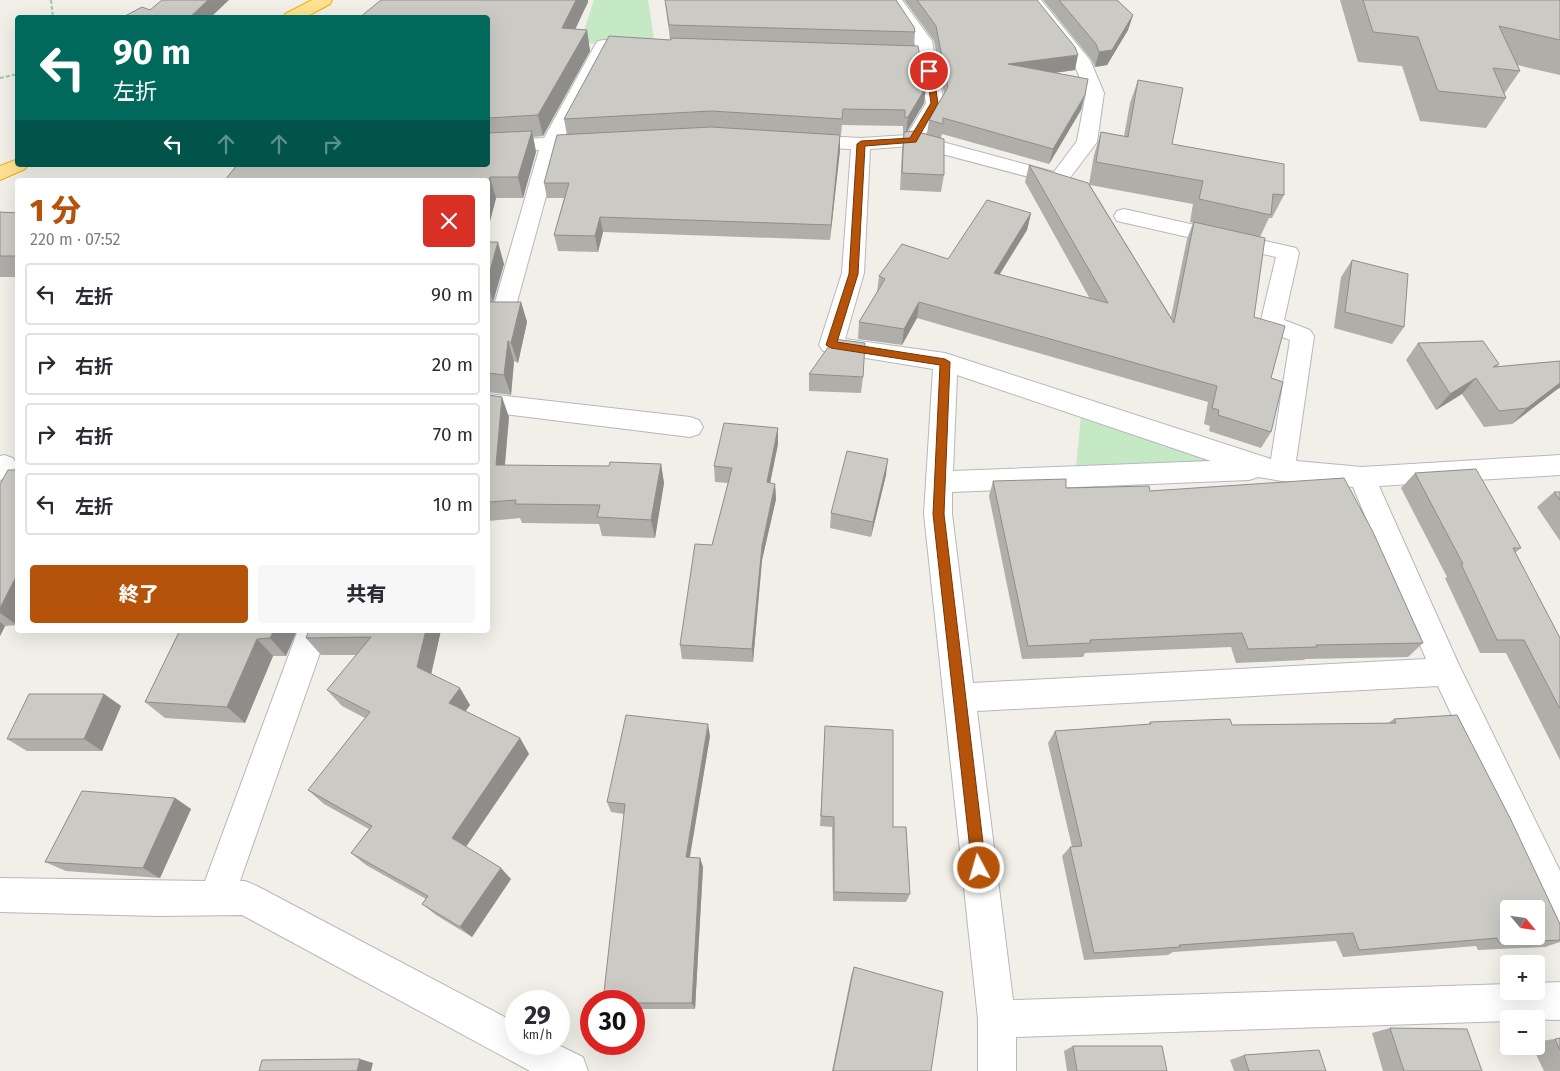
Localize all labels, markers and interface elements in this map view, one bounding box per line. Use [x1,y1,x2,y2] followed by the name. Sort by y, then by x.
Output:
[113,31,191,73] text: 90 m
[30,35,95,100] icon: left
[908,50,950,92] pin
[915,57,943,85] icon: arrive
[113,78,157,105] text: 左折
[159,130,187,158] icon: left
[212,130,240,158] icon: ahead
[265,130,293,158] icon: ahead
[318,130,346,158] icon: right
[30,193,81,229] text: 1 分
[423,195,475,247] button: close
[30,230,120,249] text: 220 m · 07:52
[32,280,60,308] icon: left
[431,283,473,306] text: 90 m
[75,285,113,308] text: 左折
[32,350,60,378] icon: right
[432,353,473,376] text: 20 m
[75,355,113,378] text: 右折
[32,420,60,448] icon: right
[433,423,473,446] text: 70 m
[75,425,113,448] text: 右折
[32,490,60,518] icon: left
[433,493,473,516] text: 10 m
[75,495,113,518] text: 左折
[30,565,248,623] button: 終了
[258,565,475,623] button: 共有
[952,841,1004,893] position arrow
[1500,900,1545,945] north arrow
[1500,900,1545,1055] map controls
[1500,955,1545,1000] button: +
[580,990,645,1055] speed limit sign: 30
[524,1001,551,1031] text: 29
[1500,1010,1545,1055] button: −
[523,1028,552,1042] text: km/h

